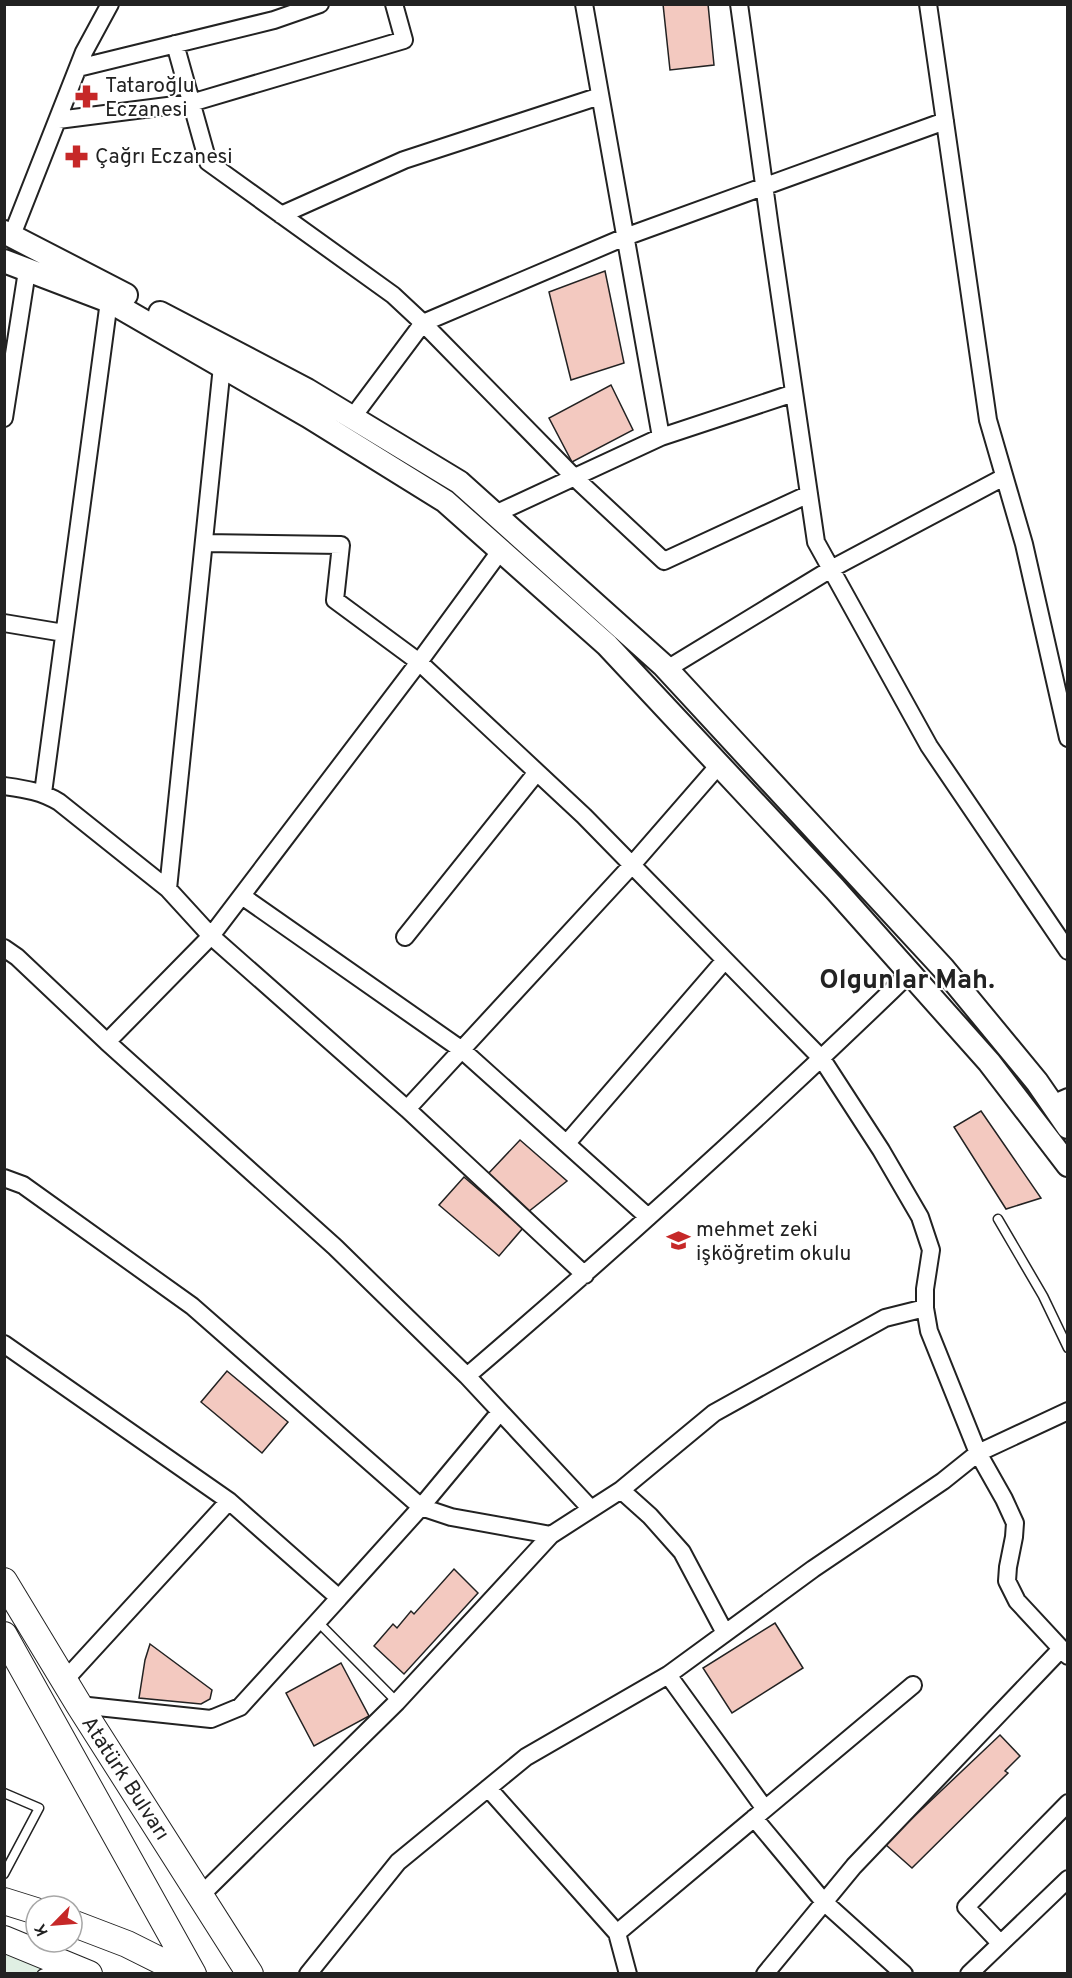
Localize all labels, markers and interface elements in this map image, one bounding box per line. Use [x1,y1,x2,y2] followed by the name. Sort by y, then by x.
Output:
[105,73,195,124] place label: Tataroğlu Eczanesi
[74,84,100,110] pharmacy icon: Tataroğlu Eczanesi
[64,143,90,169] pharmacy icon: Çağrı Eczanesi
[95,144,233,171] place label: Çağrı Eczanesi
[819,964,995,998] district label: Olgunlar Mah.
[696,1217,851,1268] place label: mehmet zeki işköğretim okulu
[665,1228,691,1254] school or university icon: mehmet zeki işköğretim okulu
[75,1712,175,1846] street label: Atatürk Bulvarı
[24,1894,84,1954] north arrow
[31,1920,54,1939] text: K

